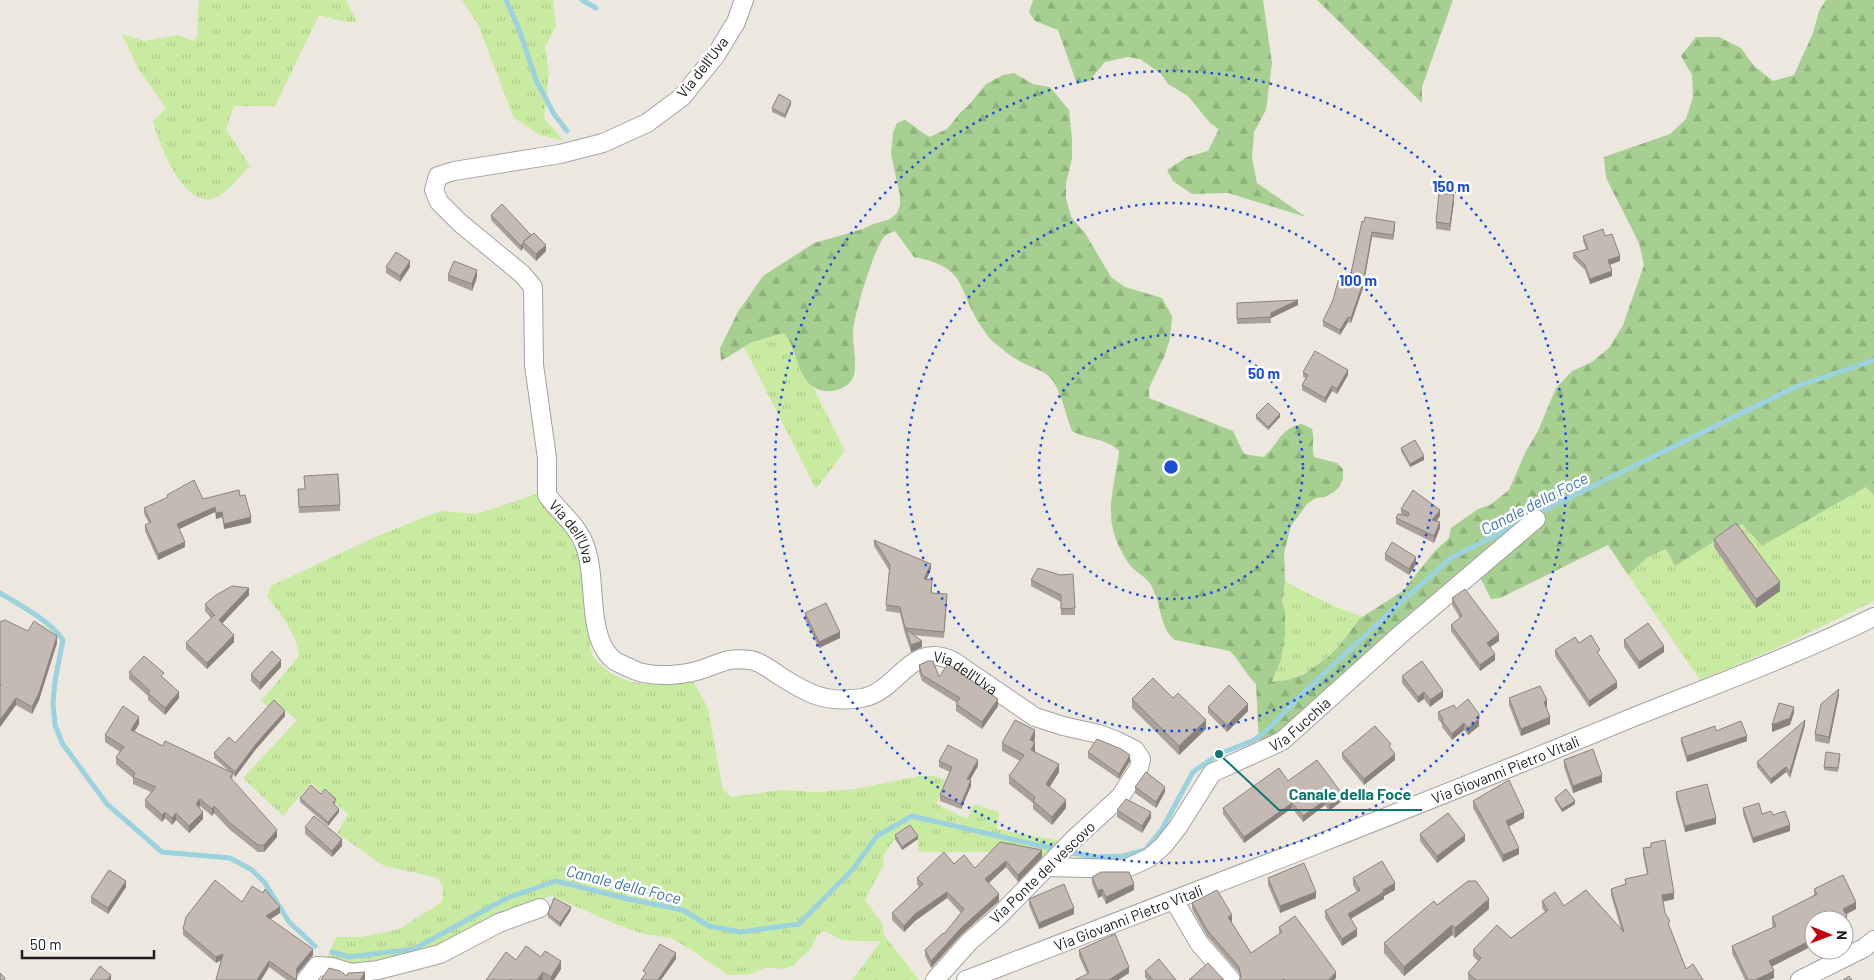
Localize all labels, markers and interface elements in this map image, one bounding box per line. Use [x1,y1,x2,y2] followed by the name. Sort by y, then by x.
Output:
[673,33,731,101] street label: Via dell'Uva
[1432,177,1470,195] text: 150 m
[1339,271,1377,289] text: 100 m
[1248,364,1280,382] text: 50 m
[1162,458,1180,476] centre of rings
[1477,468,1591,538] water label: Canale della Foce
[546,496,598,565] street label: Via dell'Uva
[932,647,1001,698] street label: Via dell'Uva
[1266,693,1334,755] street label: Via Fucchia
[1429,731,1582,807] street label: Via Giovanni Pietro Vitali
[1279,779,1422,810] callout: Canale della Foce
[1289,784,1412,803] text: Canale della Foce
[986,817,1098,927] street label: Via Ponte del vescovo
[565,861,683,907] water label: Canale della Foce
[1051,881,1205,954] street label: Via Giovanni Pietro Vitali
[1804,910,1854,960] north arrow
[22,928,155,960] scale bar
[1834,930,1851,940] text: N
[30,935,62,953] text: 50 m

